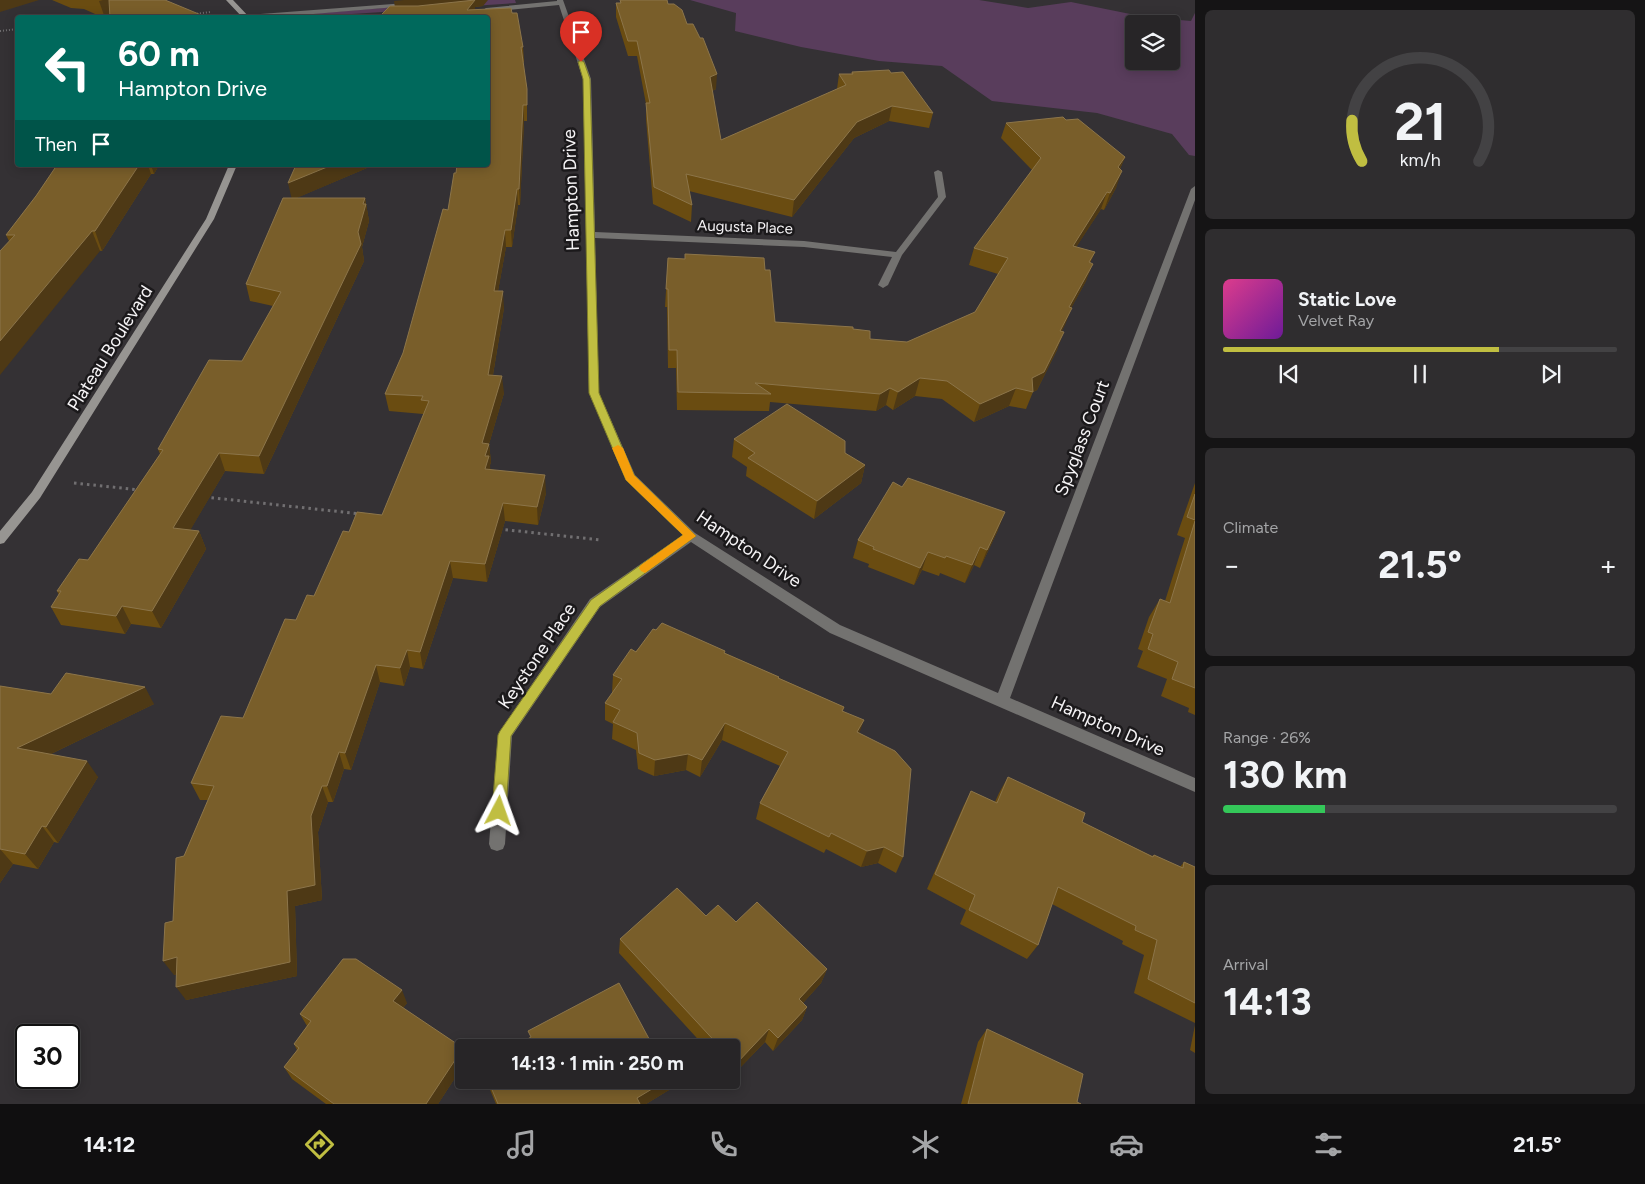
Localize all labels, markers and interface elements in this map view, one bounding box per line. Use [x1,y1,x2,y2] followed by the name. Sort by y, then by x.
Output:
[560,11,602,62] pin
[1125,15,1180,70] map controls
[1125,15,1180,70] button: layers
[567,18,595,46] icon: arrive
[118,33,200,75] text: 60 m
[35,35,100,100] icon: left
[118,75,267,102] text: Hampton Drive
[1394,91,1446,153] text: 21
[558,129,584,251] street label: Hampton Drive
[87,130,115,158] icon: arrive
[35,133,77,156] text: Then
[1400,149,1440,170] text: km/h
[697,216,793,238] street label: Augusta Place
[63,281,157,415] street label: Plateau Boulevard
[1298,288,1396,311] text: Static Love
[1298,311,1374,330] text: Velvet Ray
[1275,360,1303,388] icon: previous
[1406,360,1434,388] icon: pause
[1537,360,1565,388] icon: next
[1050,377,1114,499] street label: Spyglass Court
[692,506,806,592] street label: Hampton Drive
[1223,518,1278,537] text: Climate
[1378,542,1462,588] text: 21.5°
[1223,548,1240,582] text: −
[1600,548,1617,582] text: +
[494,599,581,713] street label: Keystone Place
[1048,691,1168,761] street label: Hampton Drive
[1223,728,1311,747] text: Range · 26%
[1223,752,1347,798] text: 130 km
[472,784,524,836] position arrow
[1223,955,1268,974] text: Arrival
[1223,979,1312,1025] text: 14:13
[15,1024,80,1089] speed limit sign: 30
[511,1052,684,1075] text: 14:13 · 1 min · 250 m
[302,1127,337,1162] icon: directions
[504,1127,539,1162] icon: music
[706,1127,741,1162] icon: phone
[908,1127,943,1162] icon: climate
[1109,1127,1144,1162] icon: car
[1311,1127,1346,1162] icon: filters
[83,1131,135,1158] text: 14:12
[1513,1131,1562,1158] text: 21.5°

